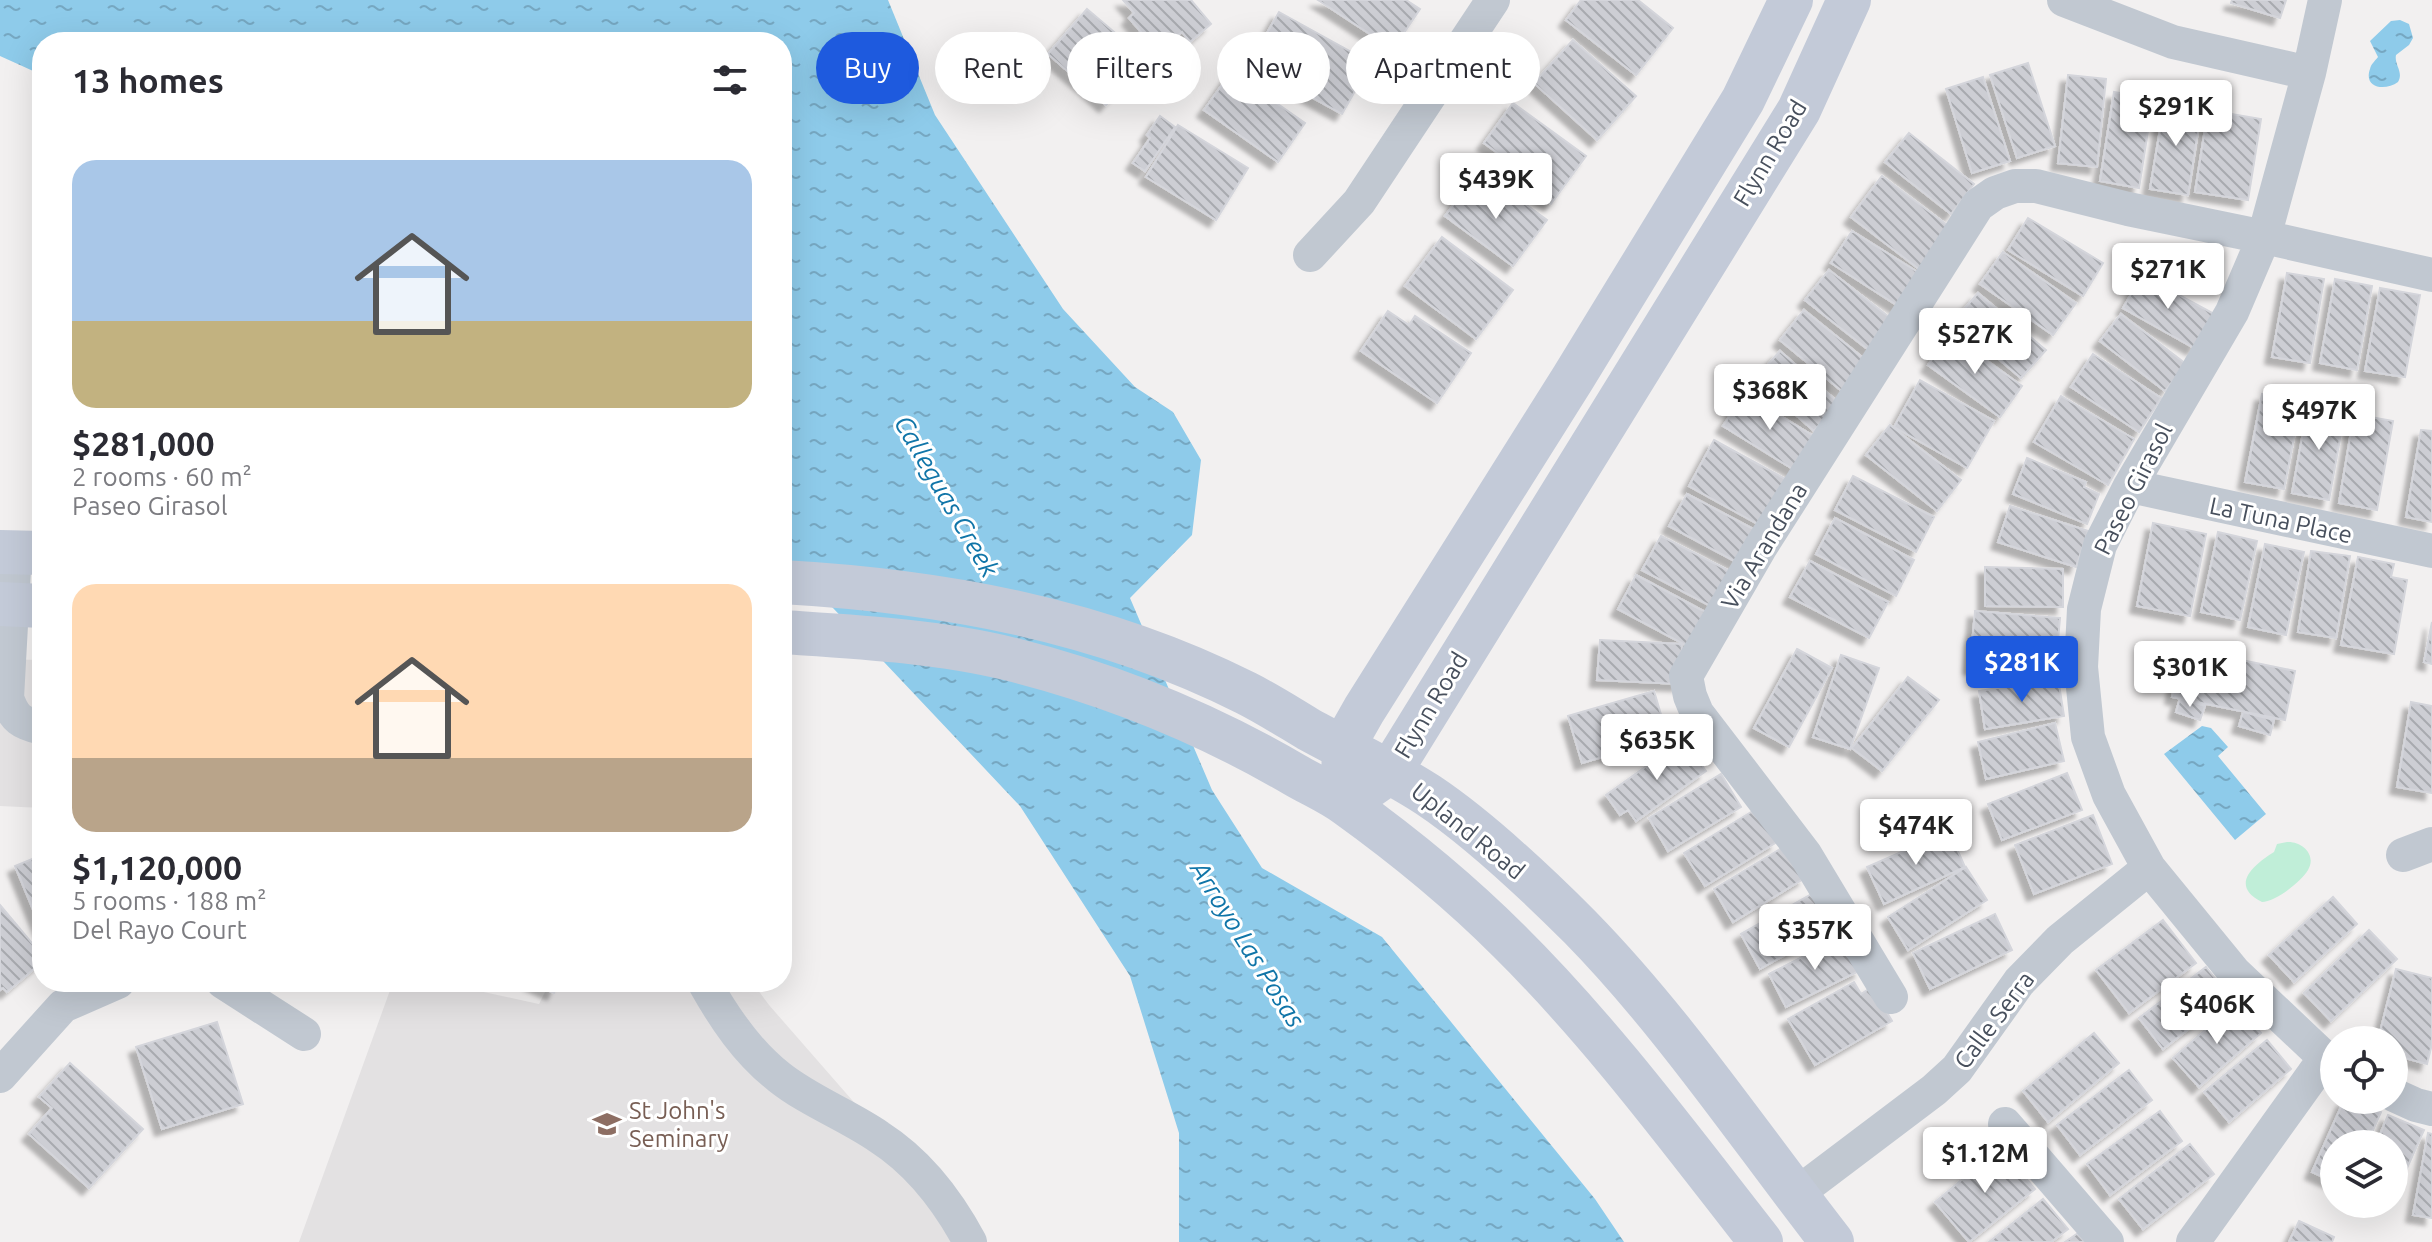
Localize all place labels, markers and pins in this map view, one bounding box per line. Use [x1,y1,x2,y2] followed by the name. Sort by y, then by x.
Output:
[2120,80,2232,148] pin: $291K
[1440,153,1552,221] pin: $439K
[2112,243,2224,311] pin: $271K
[1919,308,2031,376] pin: $527K
[1714,364,1826,432] pin: $368K
[2263,384,2375,452] pin: $497K
[1966,636,2078,704] pin: $281K
[2134,641,2246,709] pin: $301K
[1601,714,1713,782] pin: $635K
[1860,799,1972,867] pin: $474K
[1759,904,1871,972] pin: $357K
[2161,978,2273,1046] pin: $406K
[629,1097,729,1152] place label: St John's Seminary
[592,1109,622,1139] school or university icon: St John's Seminary
[1920,1127,2050,1195] pin: $1.12M

